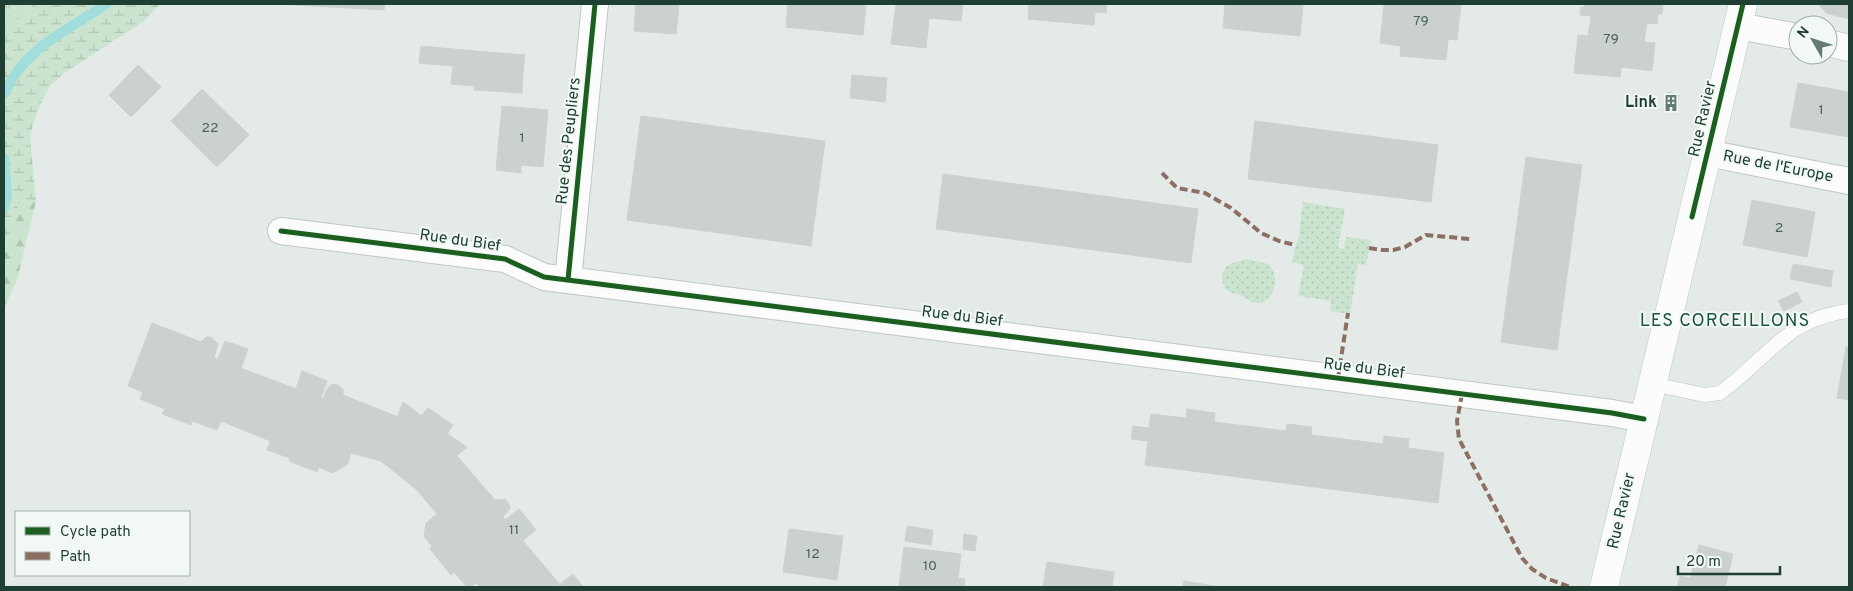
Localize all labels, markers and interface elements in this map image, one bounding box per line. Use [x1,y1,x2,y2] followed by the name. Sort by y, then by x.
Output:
[1413,13,1429,30] house number: 79
[1788,15,1838,65] north arrow
[1794,24,1814,42] text: N
[1603,31,1619,48] house number: 79
[552,76,586,206] street label: Rue des Peupliers
[1685,79,1721,159] street label: Rue Ravier
[1625,93,1657,113] place label: Link
[1661,93,1681,113] building icon: Link
[1818,102,1824,119] house number: 1
[201,120,219,137] house number: 22
[519,130,525,147] house number: 1
[1721,147,1835,187] street label: Rue de l'Europe
[1775,220,1783,237] house number: 2
[418,225,502,257] street label: Rue du Bief
[920,302,1004,332] street label: Rue du Bief
[1640,310,1810,333] district label: LES CORCEILLONS
[1322,354,1406,384] street label: Rue du Bief
[1604,471,1640,551] street label: Rue Ravier
[15,511,190,576] legend
[509,522,519,539] house number: 11
[60,523,131,542] text: Cycle path
[1678,544,1780,576] scale bar
[806,546,820,563] house number: 12
[60,548,91,567] text: Path
[1686,553,1721,572] text: 20 m
[923,558,937,575] house number: 10

